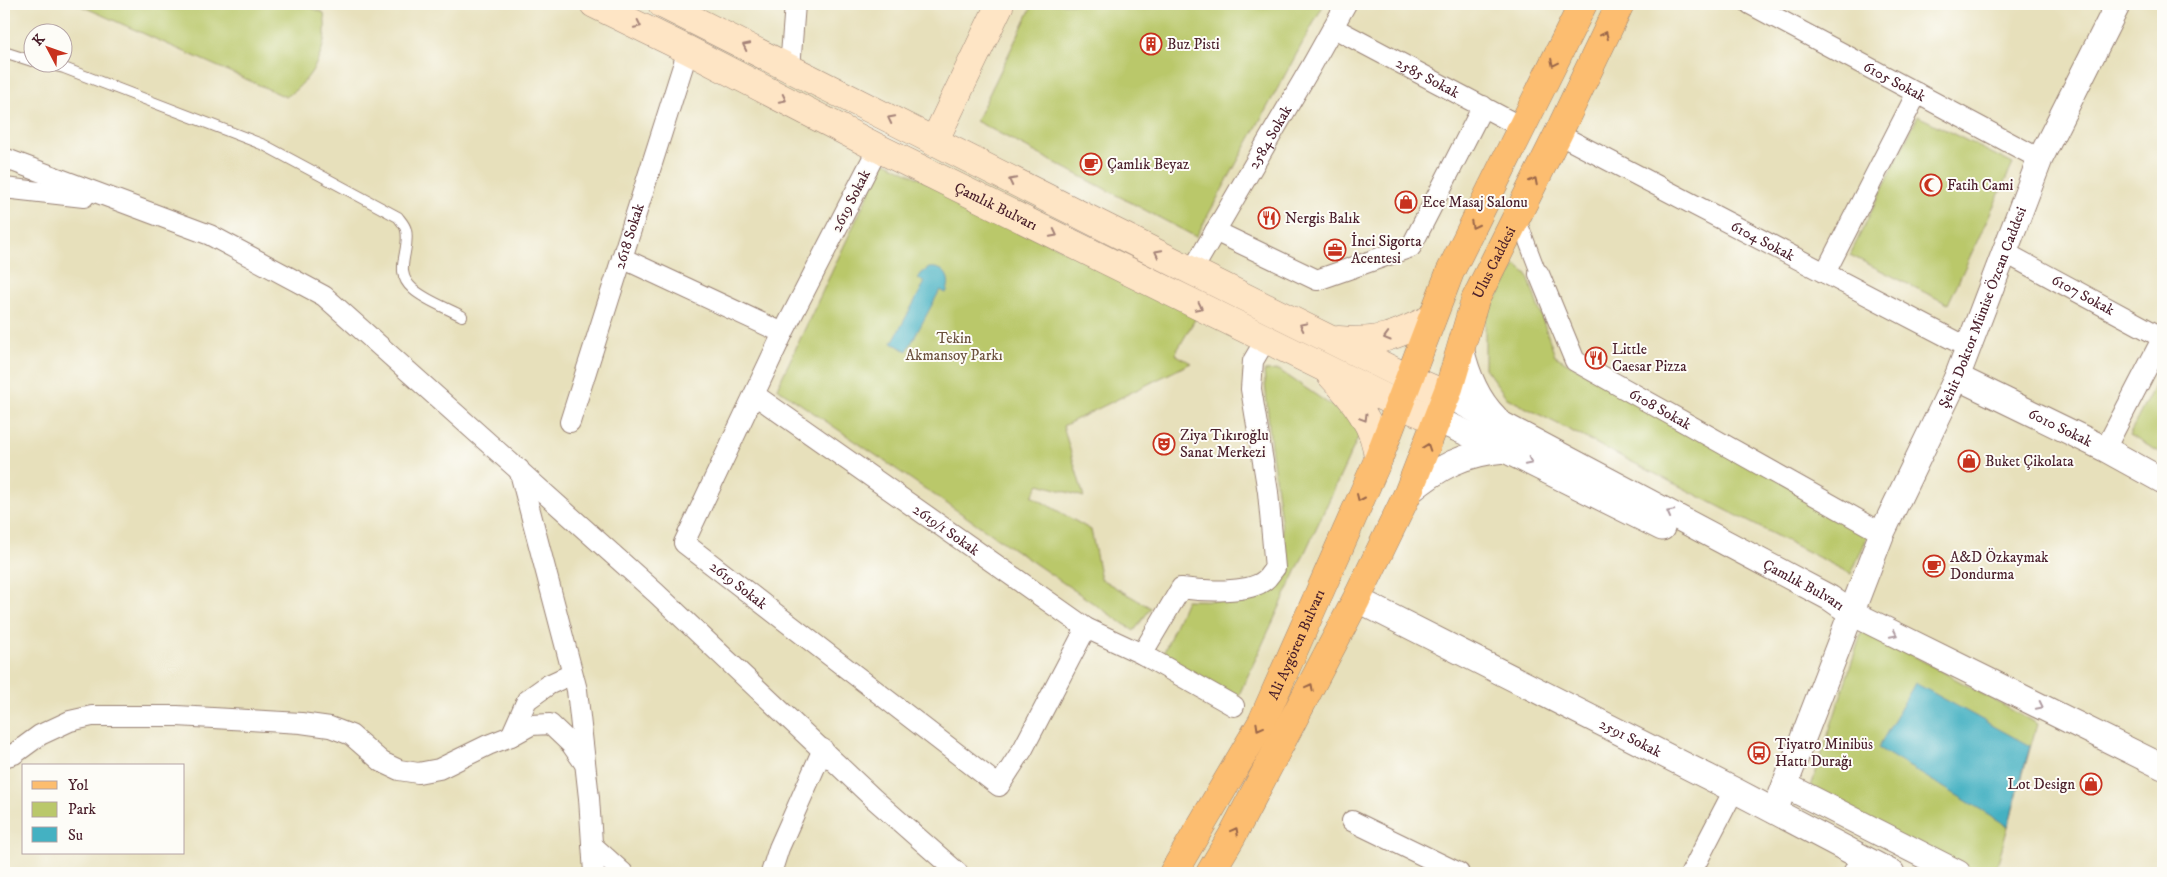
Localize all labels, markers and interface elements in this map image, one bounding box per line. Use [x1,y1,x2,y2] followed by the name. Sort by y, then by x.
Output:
[633,19,642,29] one-way arrow
[22,22,72,72] north arrow
[29,30,50,50] text: K
[1599,31,1610,40] one-way arrow
[1139,32,1163,56] building icon: Buz Pisti
[1167,35,1220,54] place label: Buz Pisti
[742,42,751,52] one-way arrow
[1393,53,1463,102] street label: 2585 Sokak
[1860,57,1930,106] street label: 6105 Sokak
[1550,58,1560,67] one-way arrow
[778,93,787,103] one-way arrow
[1244,101,1296,172] street label: 2584 Sokak
[887,115,896,125] one-way arrow
[1079,152,1103,176] cafe icon: Çamlık Beyaz
[1107,155,1190,174] place label: Çamlık Beyaz
[827,166,875,235] street label: 2619 Sokak
[1919,173,1943,197] mosque icon: Fatih Cami
[1947,176,2013,195] place label: Fatih Cami
[1009,177,1018,187] one-way arrow
[951,178,1041,235] street label: Çamlık Bulvarı
[1528,178,1538,187] one-way arrow
[1394,190,1418,214] shop icon: Ece Masaj Salonu
[1422,193,1528,212] place label: Ece Masaj Salonu
[610,200,648,271] street label: 2618 Sokak
[1934,204,2031,411] street label: Şehit Doktor Münise Özcan Caddesi
[1257,206,1281,230] restaurant icon: Nergis Balık
[1285,209,1360,228] place label: Nergis Balık
[1728,216,1799,265] street label: 6104 Sokak
[1470,219,1480,228] one-way arrow
[1468,223,1520,302] street label: Ulus Caddesi
[1048,228,1057,238] one-way arrow
[1351,232,1422,268] place label: İnci Sigorta Acentesi
[1323,238,1347,262] office icon: İnci Sigorta Acentesi
[1154,249,1163,260] one-way arrow
[2048,270,2118,320] street label: 6107 Sokak
[1194,300,1203,311] one-way arrow
[1299,322,1308,332] one-way arrow
[906,329,1003,365] park label: Tekin Akmansoy Parkı
[1383,331,1391,342] one-way arrow
[1612,340,1687,376] place label: Little Caesar Pizza
[1584,346,1608,370] restaurant icon: Little Caesar Pizza
[1626,384,1695,434] street label: 6108 Sokak
[2025,404,2096,451] street label: 6010 Sokak
[1358,412,1368,421] one-way arrow
[1180,426,1269,462] place label: Ziya Tıkıroğlu Sanat Merkezi
[1152,432,1176,456] theatre icon: Ziya Tıkıroğlu Sanat Merkezi
[1421,443,1431,451] one-way arrow
[1957,449,1981,473] shop icon: Buket Çikolata
[1985,452,2074,471] place label: Buket Çikolata
[1524,456,1533,466] one-way arrow
[1356,493,1367,502] one-way arrow
[909,500,984,560] street label: 2619/1 Sokak
[1666,509,1675,519] one-way arrow
[1950,548,2049,584] place label: A&D Özkaymak Dondurma
[1922,554,1946,578] cafe icon: A&D Özkaymak Dondurma
[1760,555,1848,615] street label: Çamlık Bulvarı
[706,557,772,614] street label: 2619 Sokak
[1264,586,1329,703] street label: Ali Aygören Bulvarı
[1889,628,1898,638] one-way arrow
[1304,683,1314,692] one-way arrow
[2035,700,2044,710] one-way arrow
[1596,714,1665,762] street label: 2591 Sokak
[1255,721,1265,730] one-way arrow
[1775,735,1873,771] place label: Tiyatro Minibüs Hattı Durağı
[1747,741,1771,765] bus stop icon: Tiyatro Minibüs Hattı Durağı
[22,764,185,854] legend
[2079,772,2103,796] shop icon: Lot Design
[2007,775,2075,794] place label: Lot Design
[68,776,89,795] text: Yol
[68,800,97,819] text: Park
[68,826,83,845] text: Su
[1229,827,1239,836] one-way arrow

